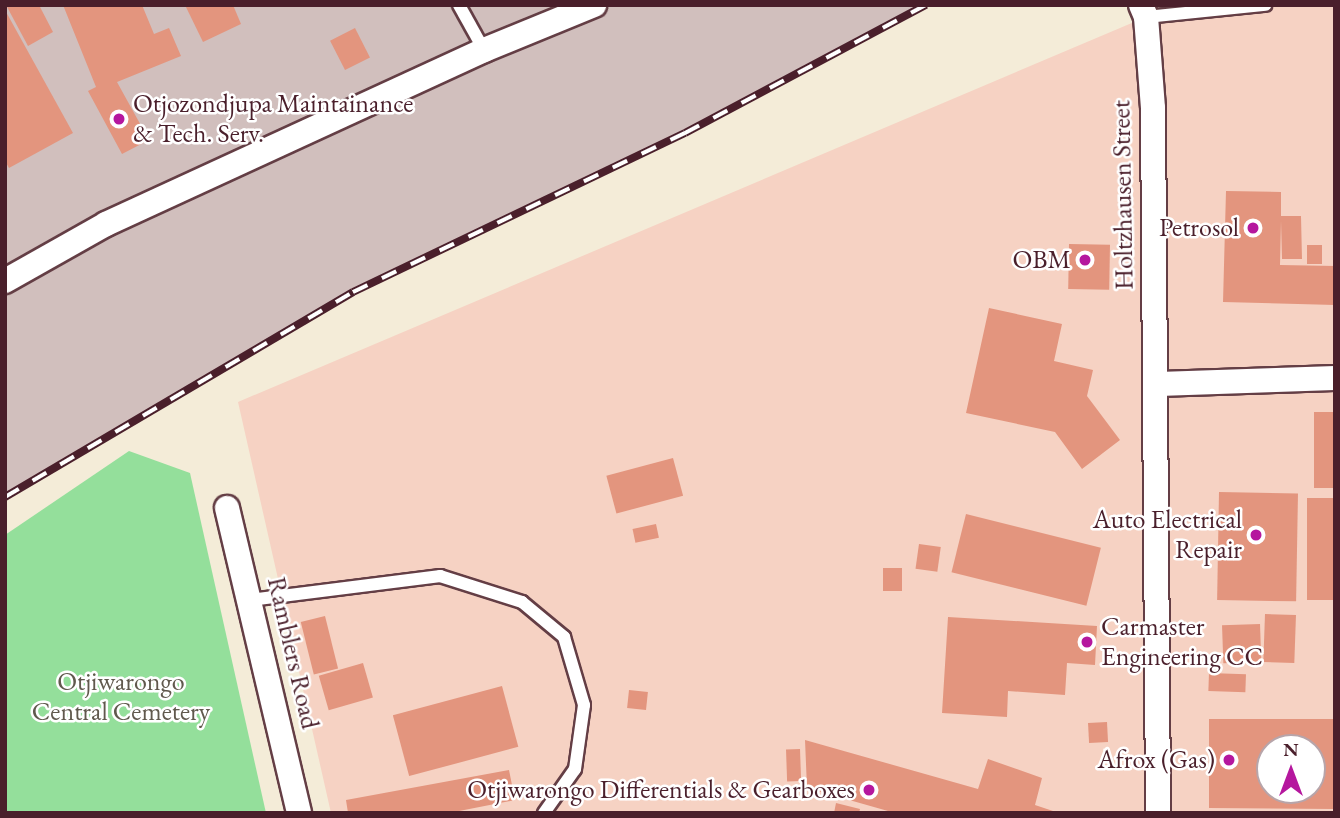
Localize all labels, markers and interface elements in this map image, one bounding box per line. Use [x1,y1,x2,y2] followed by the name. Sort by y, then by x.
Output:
[133,88,413,150] place label: Otjozondjupa Maintainance & Tech. Serv.
[1106,100,1140,290] street label: Holtzhausen Street
[111,111,127,127] marker: Otjozondjupa Maintainance & Tech. Serv.
[1159,212,1239,244] place label: Petrosol
[1245,220,1261,236] marker: Petrosol
[1012,244,1071,276] place label: OBM
[1077,252,1093,268] marker: OBM
[1093,504,1242,566] place label: Auto Electrical Repair
[1248,527,1264,543] marker: Auto Electrical Repair
[260,574,326,732] street label: Ramblers Road
[1101,611,1263,672] place label: Carmaster Engineering CC
[1079,634,1095,650] marker: Carmaster Engineering CC
[32,666,210,728] park label: Otjiwarongo Central Cemetery
[1256,734,1326,804] north arrow
[1283,737,1299,762] text: N
[1098,744,1215,776] place label: Afrox (Gas)
[1221,752,1237,768] marker: Afrox (Gas)
[467,774,855,806] place label: Otjiwarongo Differentials & Gearboxes
[861,782,877,798] marker: Otjiwarongo Differentials & Gearboxes

